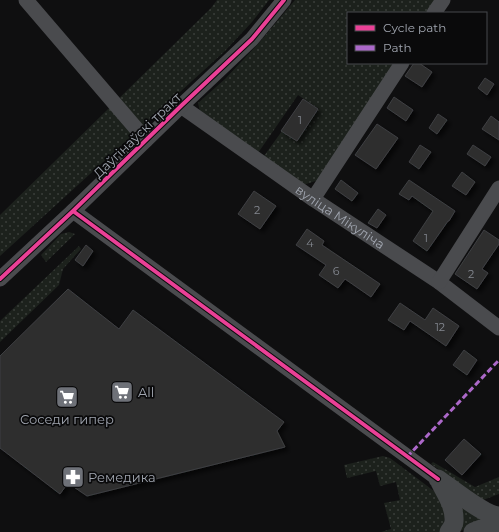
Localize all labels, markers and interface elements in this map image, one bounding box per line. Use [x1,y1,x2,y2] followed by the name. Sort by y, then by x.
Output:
[347,12,487,64] legend
[383,20,446,35] text: Cycle path
[383,40,412,55] text: Path
[90,88,185,181] street label: Даўгінаўскі тракт
[298,113,302,127] house number: 1
[292,181,388,252] street label: вуліца Мікуліча
[254,203,260,217] house number: 2
[424,231,428,245] house number: 1
[306,236,314,250] house number: 4
[333,264,340,278] house number: 6
[468,267,474,281] house number: 2
[435,320,445,334] house number: 12
[109,379,135,405] supermarket icon: All
[54,384,80,410] supermarket icon: Соседи гипер
[138,384,154,400] place label: All
[20,411,114,427] place label: Соседи гипер
[60,464,86,490] pharmacy icon: Ремедика
[88,469,156,485] place label: Ремедика

